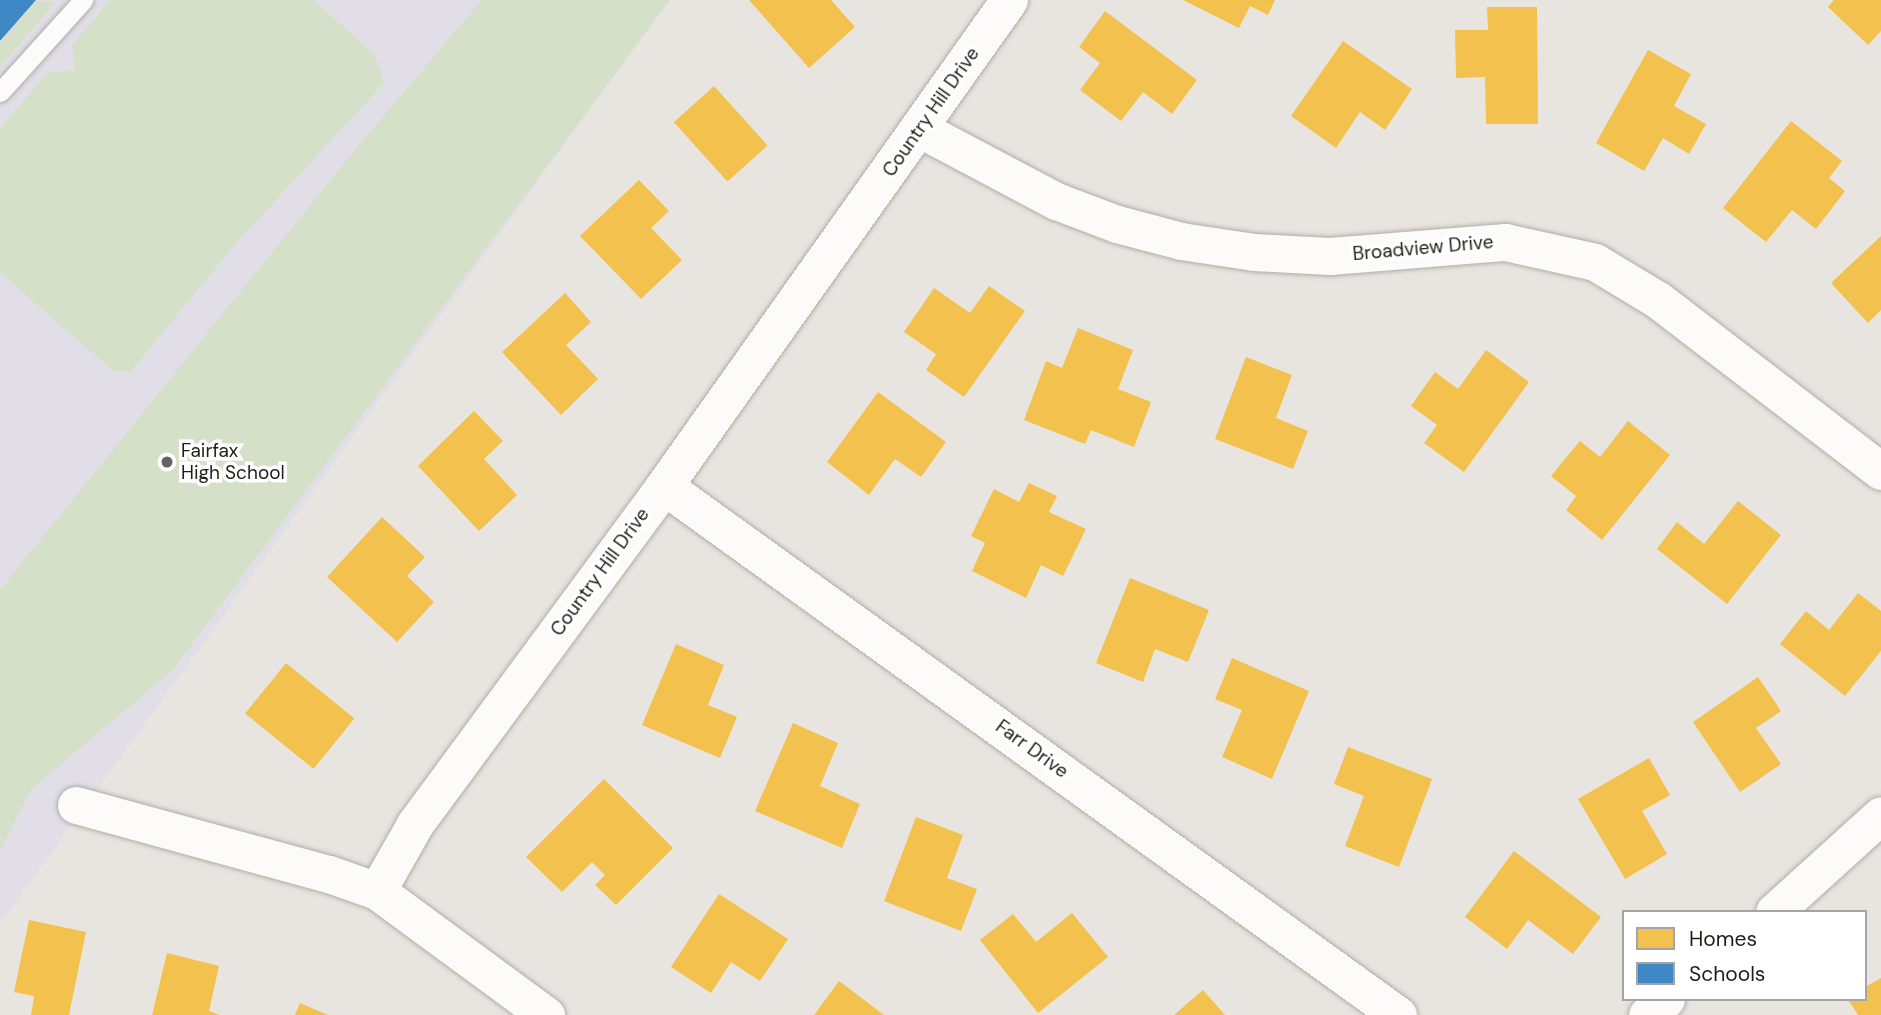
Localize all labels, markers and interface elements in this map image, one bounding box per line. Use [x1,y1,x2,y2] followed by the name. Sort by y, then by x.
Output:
[878,43,984,181] street label: Country Hill Drive
[1352,230,1494,266] street label: Broadview Drive
[181,440,285,484] place label: Fairfax High School
[159,454,175,470] marker: Fairfax High School
[546,503,654,641] street label: Country Hill Drive
[991,715,1073,783] street label: Farr Drive
[1622,910,1867,1001] legend
[1689,925,1757,953] text: Homes
[1689,960,1765,988] text: Schools

